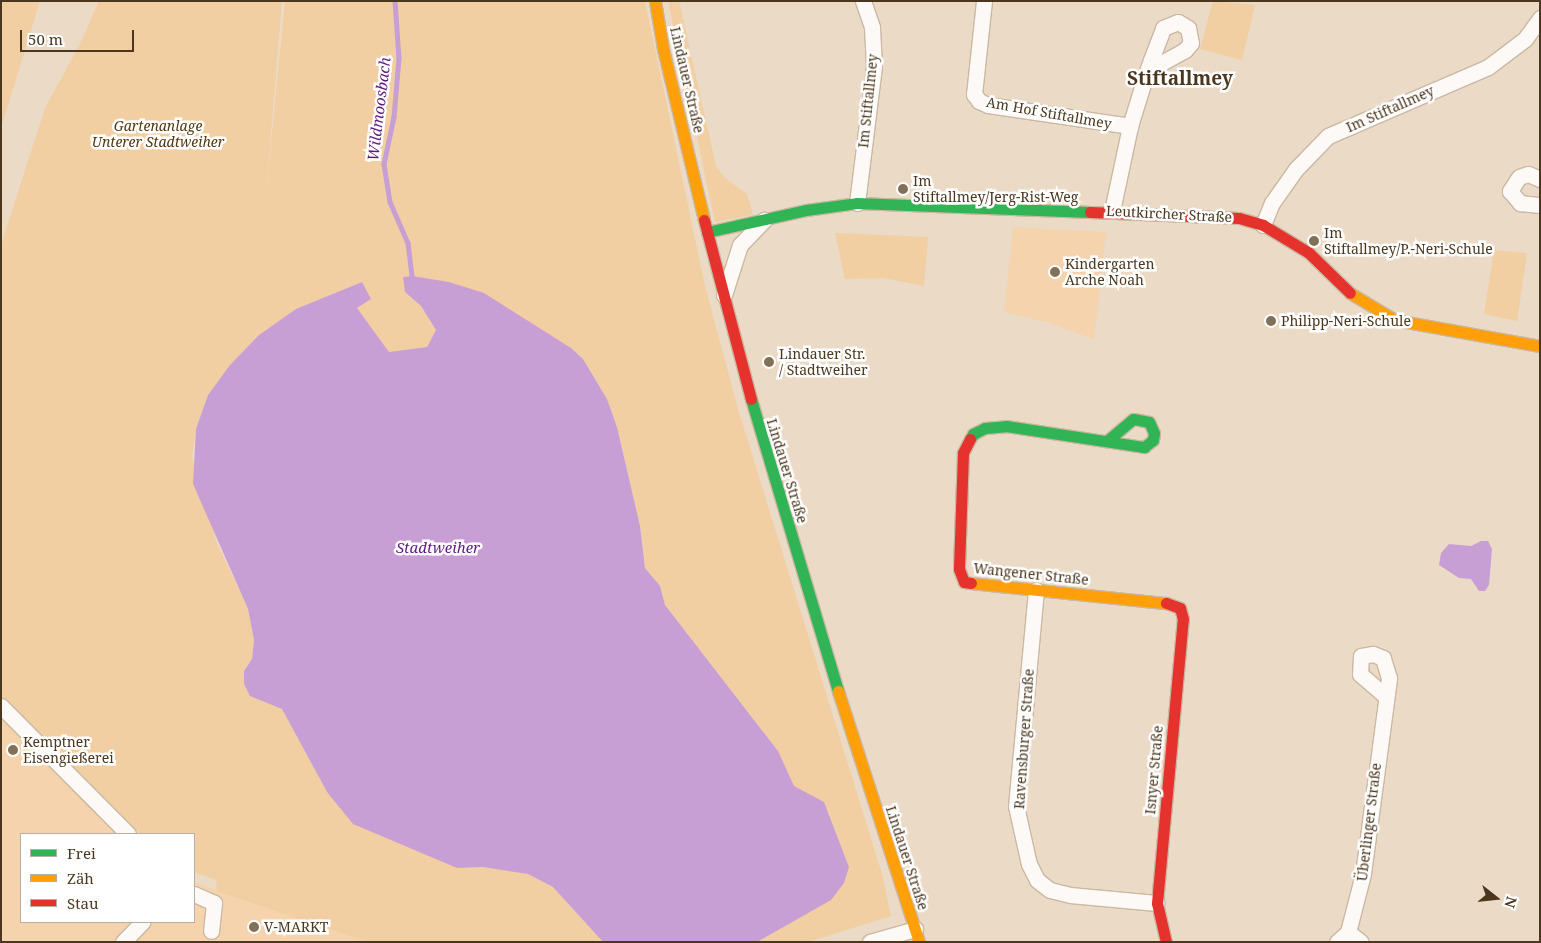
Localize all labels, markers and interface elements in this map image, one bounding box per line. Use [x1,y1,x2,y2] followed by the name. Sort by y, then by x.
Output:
[22,20,136,52] scale bar
[667,25,707,135] street label: Lindauer Straße
[28,29,63,49] text: 50 m
[855,53,881,149] street label: Im Stiftallmey
[364,56,394,162] water label: Wildmoosbach
[1127,68,1233,90] district label: Stiftallmey
[1344,82,1436,136] street label: Im Stiftallmey
[985,94,1113,132] street label: Am Hof Stiftallmey
[92,118,224,150] park label: Gartenanlage Unterer Stadtweiher
[913,173,1078,206] place label: Im Stiftallmey/Jerg-Rist-Weg
[897,183,909,195] marker: Im Stiftallmey/Jerg-Rist-Weg
[1106,202,1232,226] street label: Leutkircher Straße
[1324,225,1493,258] place label: Im Stiftallmey/P.-Neri-Schule
[1308,235,1320,247] marker: Im Stiftallmey/P.-Neri-Schule
[1065,256,1154,288] place label: Kindergarten Arche Noah
[1049,266,1061,278] marker: Kindergarten Arche Noah
[1281,313,1411,329] place label: Philipp-Neri-Schule
[1265,315,1277,327] marker: Philipp-Neri-Schule
[779,346,868,378] place label: Lindauer Str. / Stadtweiher
[763,356,775,368] marker: Lindauer Str. / Stadtweiher
[763,417,811,525] street label: Lindauer Straße
[396,539,480,557] water label: Stadtweiher
[973,560,1089,588] street label: Wangener Straße
[1011,668,1037,810] street label: Ravensburger Straße
[1142,725,1166,815] street label: Isnyer Straße
[23,734,114,766] place label: Kemptner Eisengießerei
[7,744,19,756] marker: Kemptner Eisengießerei
[1353,762,1385,882] street label: Überlinger Straße
[882,804,932,912] street label: Lindauer Straße
[20,833,195,923] legend
[67,843,96,863] text: Frei
[67,868,94,888] text: Zäh
[1471,873,1521,923] north arrow
[67,893,98,913] text: Stau
[1500,894,1522,910] text: N
[264,919,328,935] place label: V-MARKT
[248,921,260,933] marker: V-MARKT

